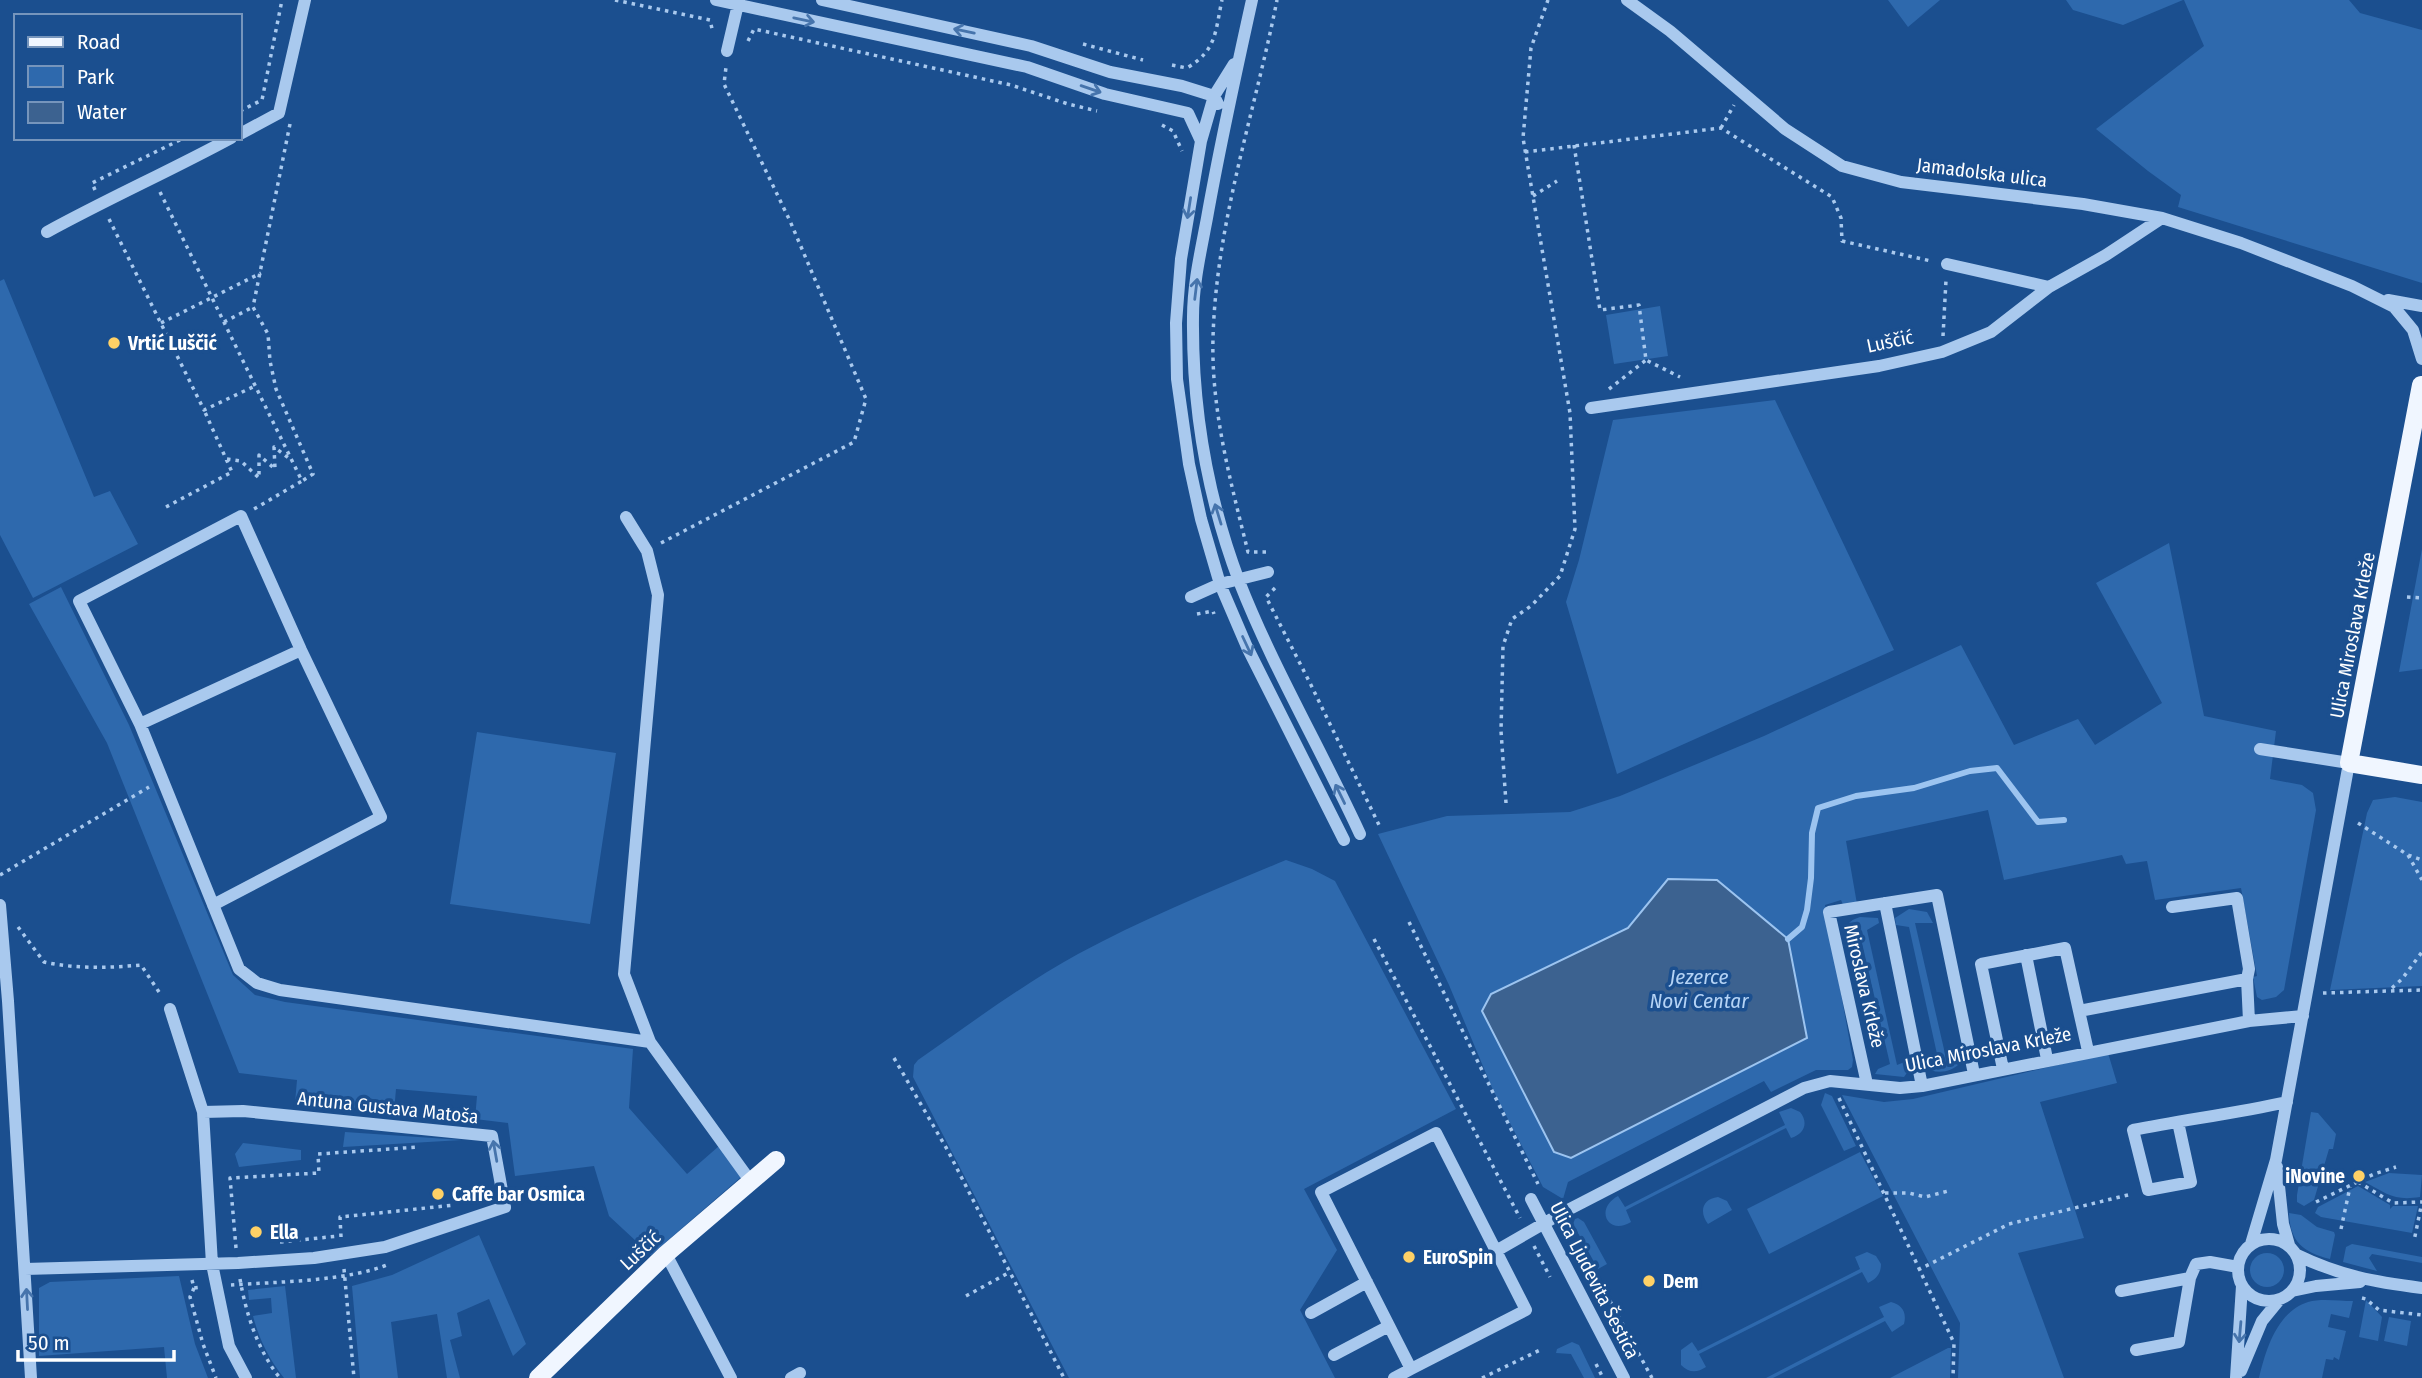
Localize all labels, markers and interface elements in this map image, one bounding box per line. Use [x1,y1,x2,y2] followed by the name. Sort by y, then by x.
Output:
[14,14,242,140] legend
[792,14,815,28] one-way arrow
[953,24,976,38] one-way arrow
[77,29,121,55] text: Road
[77,64,115,90] text: Park
[1080,84,1102,96] one-way arrow
[77,99,127,125] text: Water
[1915,153,2048,192] street label: Jamadolska ulica
[1182,196,1195,219] one-way arrow
[1190,278,1203,301] one-way arrow
[1865,325,1916,358] street label: Luščić
[127,332,218,355] place label: Vrtić Luščić
[106,335,122,351] marker: Vrtić Luščić
[1210,503,1223,525] one-way arrow
[2325,550,2380,720] street label: Ulica Miroslava Krleže
[1241,635,1254,656] one-way arrow
[1333,784,1347,805] one-way arrow
[1839,922,1890,1050] street label: Miroslava Krleže
[1650,964,1749,1014] water label: Jezerce Novi Centar
[1903,1022,2073,1077] street label: Ulica Miroslava Krleže
[296,1087,480,1128] street label: Antuna Gustava Matoša
[488,1141,501,1163] one-way arrow
[2285,1165,2345,1188] place label: iNovine
[2351,1168,2367,1184] marker: iNovine
[452,1183,585,1206] place label: Caffe bar Osmica
[430,1186,446,1202] marker: Caffe bar Osmica
[1545,1198,1644,1363] street label: Ulica Ljudevita Šestića
[270,1221,299,1244] place label: Ella
[248,1224,264,1240] marker: Ella
[615,1226,665,1275] street label: Luščić
[1423,1246,1493,1269] place label: EuroSpin
[1401,1249,1417,1265] marker: EuroSpin
[1663,1270,1698,1293] place label: Dem
[1641,1273,1657,1289] marker: Dem
[20,1288,33,1311] one-way arrow
[18,1318,173,1362] scale bar
[2233,1320,2246,1343] one-way arrow
[28,1330,70,1356] text: 50 m

